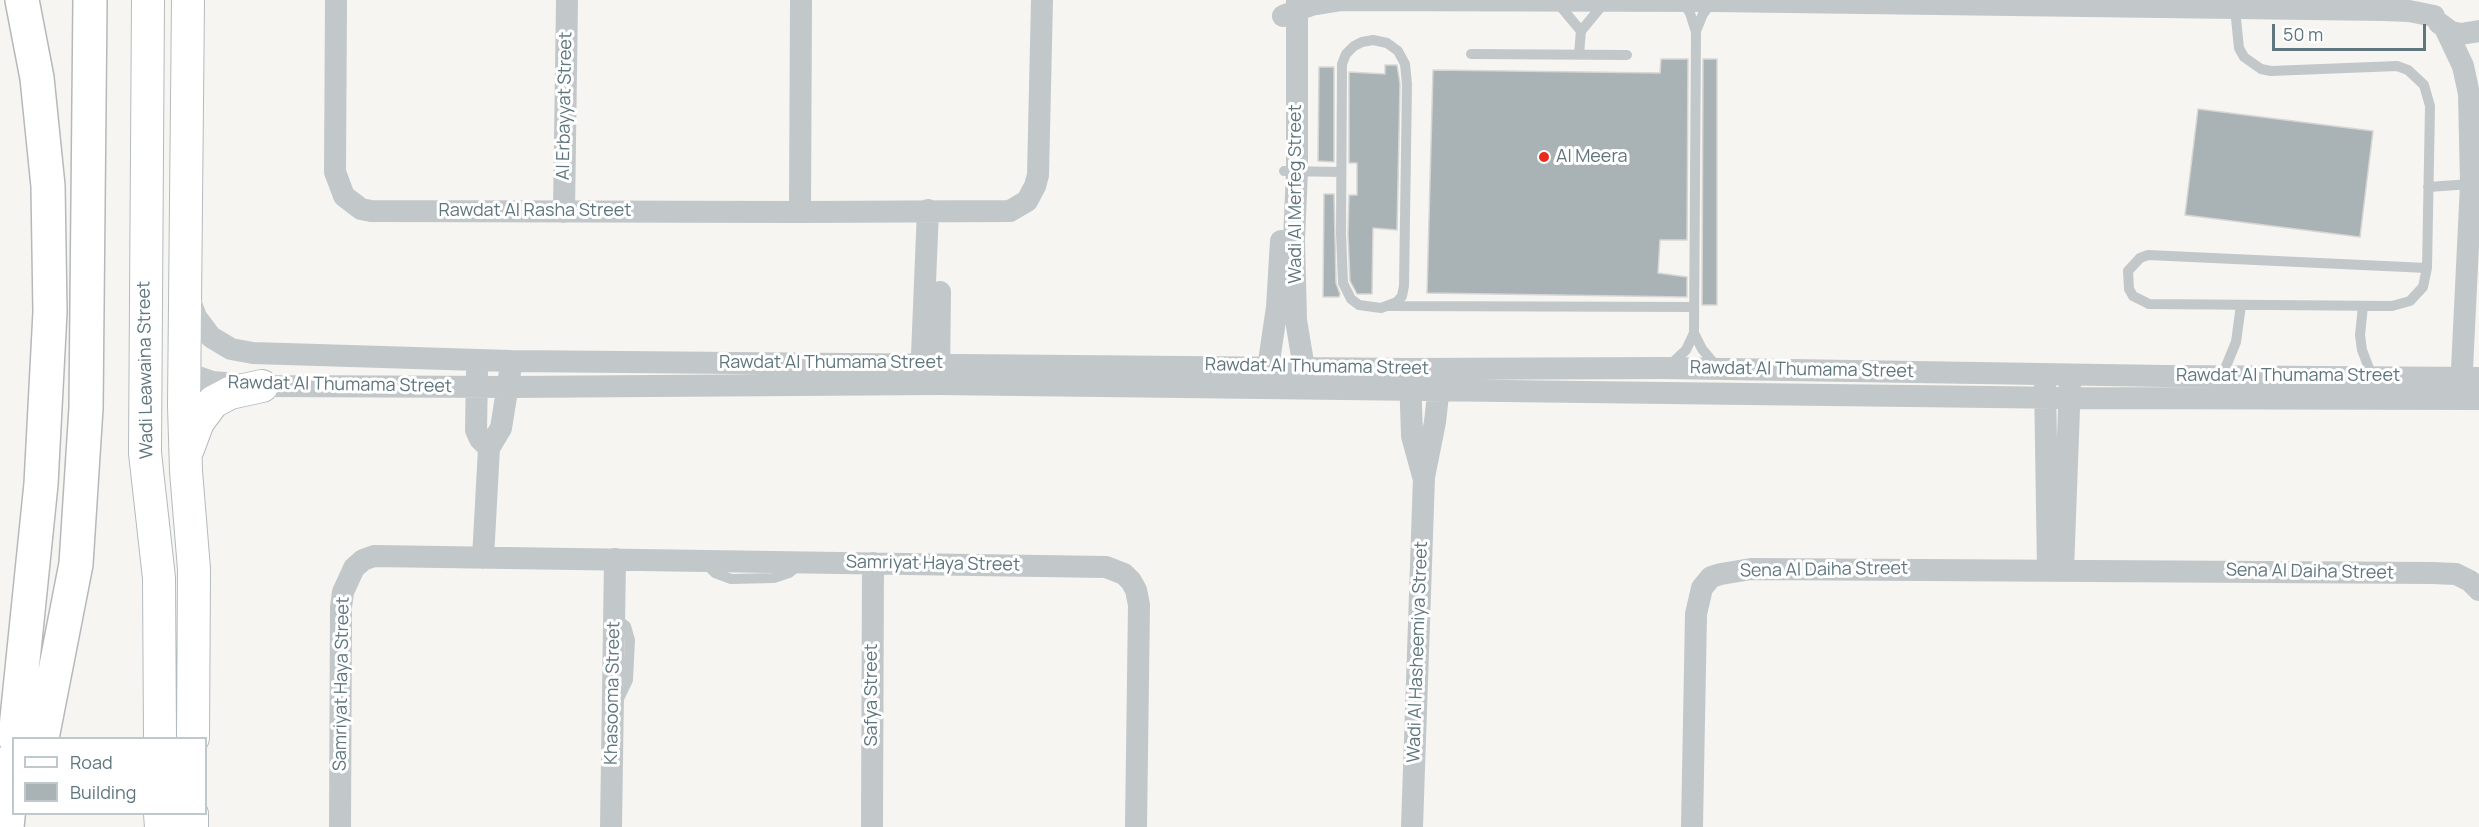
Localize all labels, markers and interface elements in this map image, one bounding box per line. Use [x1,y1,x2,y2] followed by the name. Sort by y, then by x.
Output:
[2275,12,2430,50] scale bar
[2283,22,2323,46] text: 50 m
[553,32,577,180] street label: Al Erbayyat Street
[1285,104,1307,284] street label: Wadi Al Merfeg Street
[1556,146,1628,168] place label: Al Meera
[1537,150,1551,164] marker: Al Meera
[438,200,632,222] street label: Rawdat Al Rasha Street
[134,281,158,459] street label: Wadi Leawaina Street
[719,352,943,374] street label: Rawdat Al Thumama Street
[1205,354,1429,380] street label: Rawdat Al Thumama Street
[1690,357,1914,383] street label: Rawdat Al Thumama Street
[2176,365,2400,387] street label: Rawdat Al Thumama Street
[228,372,452,398] street label: Rawdat Al Thumama Street
[1403,541,1433,763] street label: Wadi Al Hasheemiya Street
[846,552,1020,576] street label: Samriyat Haya Street
[1740,558,1908,582] street label: Sena Al Daiha Street
[2226,560,2394,584] street label: Sena Al Daiha Street
[330,597,354,771] street label: Samriyat Haya Street
[601,621,625,765] street label: Khasooma Street
[861,643,883,747] street label: Safya Street
[12,737,207,815] legend
[70,750,113,774] text: Road
[70,780,136,804] text: Building

